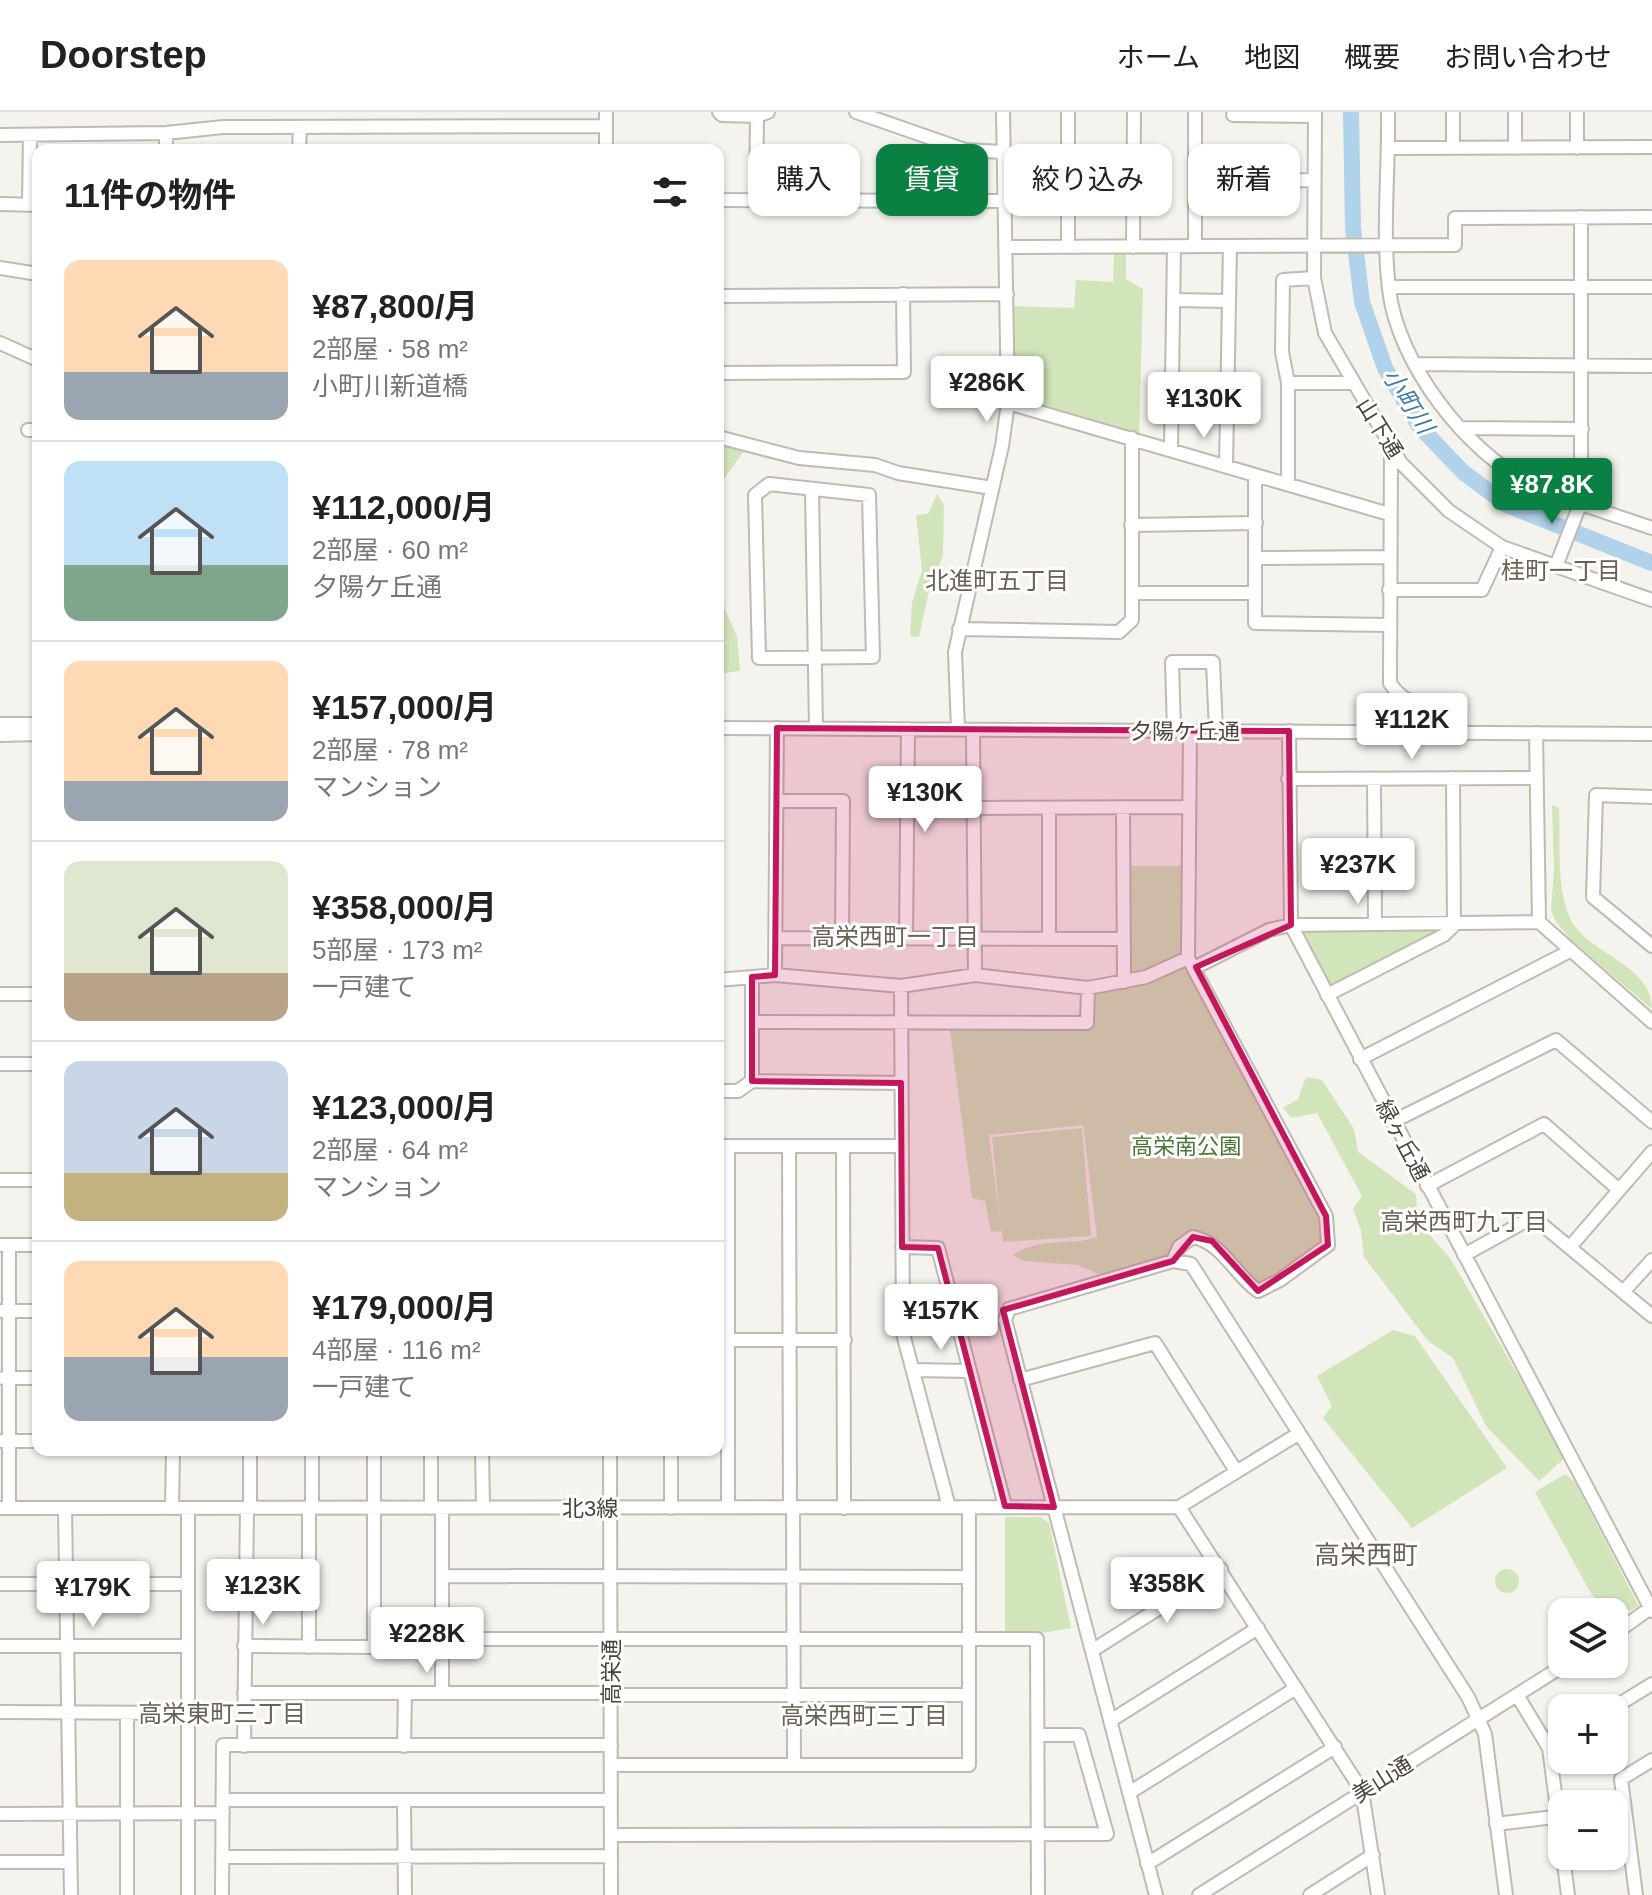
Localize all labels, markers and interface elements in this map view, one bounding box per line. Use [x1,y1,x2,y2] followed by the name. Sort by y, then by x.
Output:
[40,34,207,76] text: Doorstep
[1117,42,1200,73] text: ホーム
[1244,42,1300,73] text: 地図
[1344,42,1400,73] text: 概要
[1444,42,1612,73] text: お問い合わせ
[748,144,860,216] chip: 購入
[876,144,988,216] chip: 賃貸
[1004,144,1172,216] chip: 絞り込み
[1188,144,1300,216] chip: 新着
[648,170,692,214] icon: filters
[64,176,236,214] text: 11件の物件
[312,287,478,325] text: ¥87,800/月
[128,292,224,388] icon: home
[312,334,468,364] text: 2部屋 · 58 m²
[931,356,1043,424] pin: ¥286K
[1377,363,1441,441] water label: 小町川
[949,367,1025,397] text: ¥286K
[312,371,468,401] text: 小町川新道橋
[1148,372,1260,440] pin: ¥130K
[1166,383,1242,413] text: ¥130K
[1351,394,1408,463] street label: 山下通
[1487,458,1617,526] pin: ¥87.8K
[1510,469,1594,499] text: ¥87.8K
[312,488,495,526] text: ¥112,000/月
[128,493,224,589] icon: home
[312,535,468,565] text: 2部屋 · 60 m²
[1501,557,1621,584] district label: 桂町一丁目
[925,567,1069,594] district label: 北進町五丁目
[312,572,442,602] text: 夕陽ケ丘通
[312,688,497,726] text: ¥157,000/月
[128,693,224,789] icon: home
[1356,693,1468,761] pin: ¥112K
[1374,704,1450,734] text: ¥112K
[1130,719,1240,744] street label: 夕陽ケ丘通
[312,735,468,765] text: 2部屋 · 78 m²
[869,766,981,834] pin: ¥130K
[312,772,442,802] text: マンション
[887,777,963,807] text: ¥130K
[1302,838,1414,906] pin: ¥237K
[1320,849,1396,879] text: ¥237K
[312,888,497,926] text: ¥358,000/月
[128,893,224,989] icon: home
[811,923,979,950] district label: 高栄西町一丁目
[312,935,483,965] text: 5部屋 · 173 m²
[312,972,416,1002] text: 一戸建て
[312,1088,497,1126] text: ¥123,000/月
[128,1093,224,1189] icon: home
[1371,1096,1434,1185] street label: 緑ヶ丘通
[1131,1134,1241,1159] park label: 高栄南公園
[312,1135,468,1165] text: 2部屋 · 64 m²
[312,1172,442,1202] text: マンション
[1380,1208,1548,1235] district label: 高栄西町九丁目
[885,1284,997,1352] pin: ¥157K
[312,1288,497,1326] text: ¥179,000/月
[128,1293,224,1389] icon: home
[903,1295,979,1325] text: ¥157K
[312,1335,481,1365] text: 4部屋 · 116 m²
[312,1372,416,1402] text: 一戸建て
[562,1496,618,1521] street label: 北3線
[1314,1540,1418,1570] district label: 高栄西町
[1111,1557,1223,1625] pin: ¥358K
[207,1559,319,1627] pin: ¥123K
[37,1561,149,1629] pin: ¥179K
[1129,1568,1205,1598] text: ¥358K
[225,1570,301,1600] text: ¥123K
[55,1572,131,1602] text: ¥179K
[1548,1598,1628,1870] map controls
[1548,1598,1628,1678] button: layers
[371,1607,483,1675] pin: ¥228K
[389,1618,465,1648] text: ¥228K
[599,1639,624,1705] street label: 高栄通
[1548,1694,1628,1774] button: +
[138,1700,306,1727] district label: 高栄東町三丁目
[780,1702,948,1729] district label: 高栄西町三丁目
[1348,1751,1417,1808] street label: 美山通
[1548,1790,1628,1870] button: −

